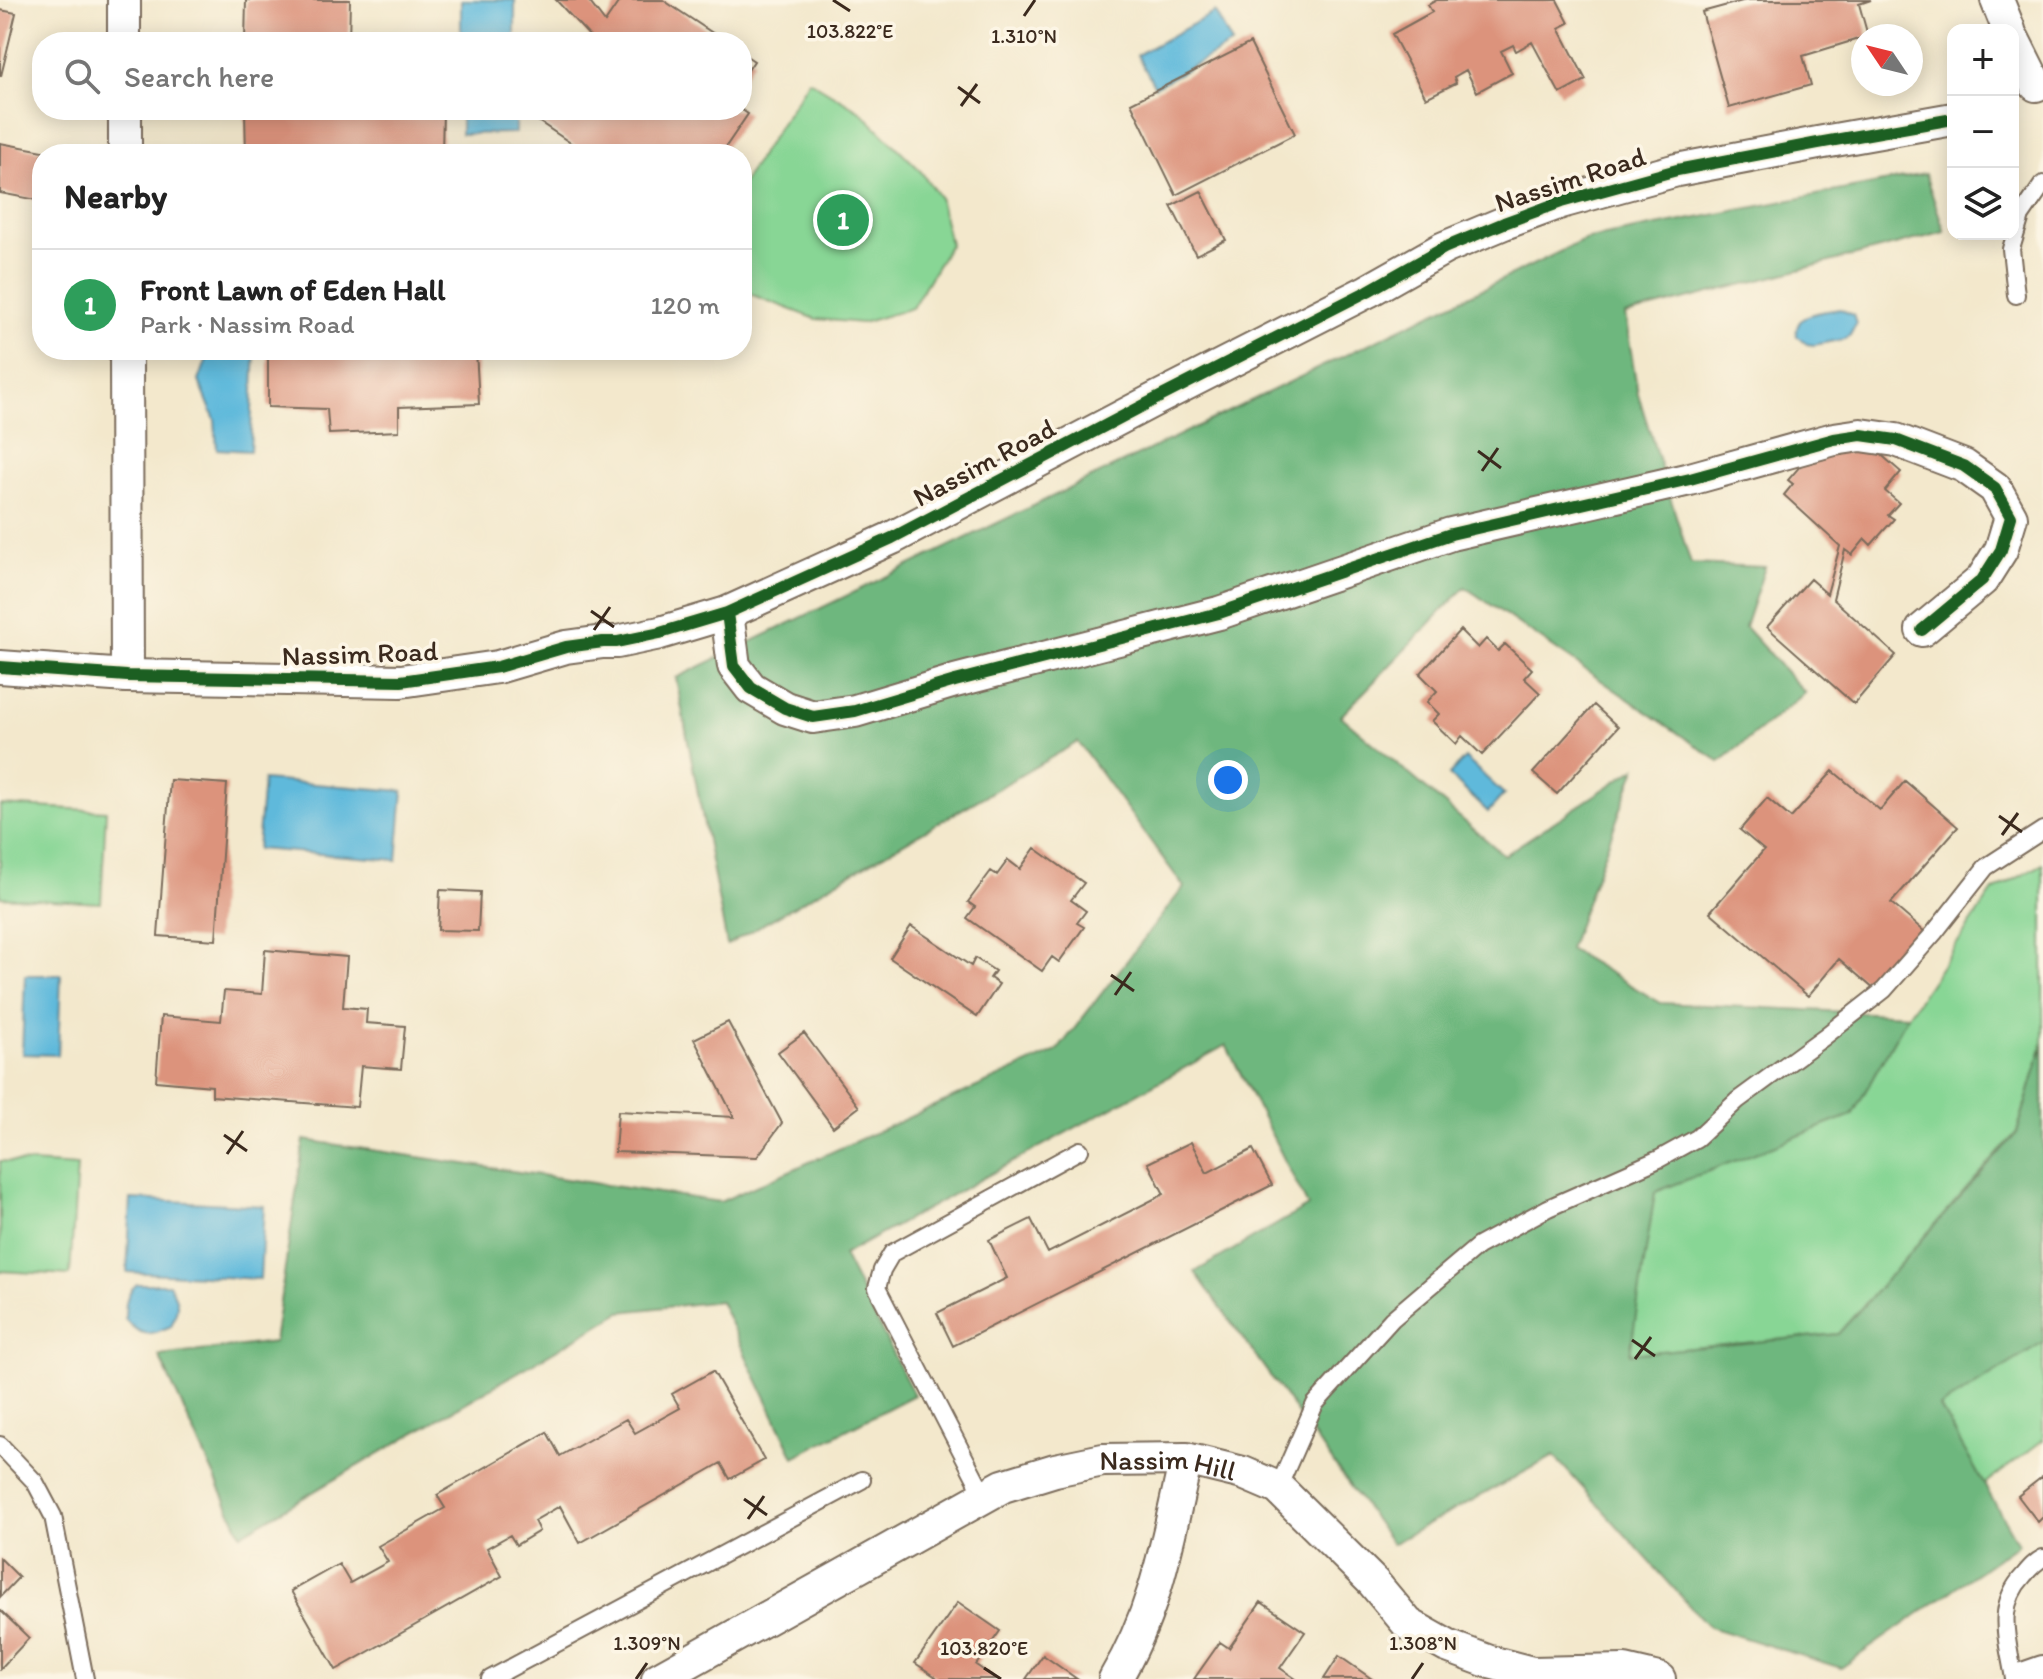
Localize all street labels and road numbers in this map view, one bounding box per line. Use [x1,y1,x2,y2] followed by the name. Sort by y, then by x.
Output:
[1490,138,1650,219] street label: Nassim Road
[907,410,1062,514] street label: Nassim Road
[281,633,439,673] street label: Nassim Road
[1099,1442,1240,1488] street label: Nassim Hill

